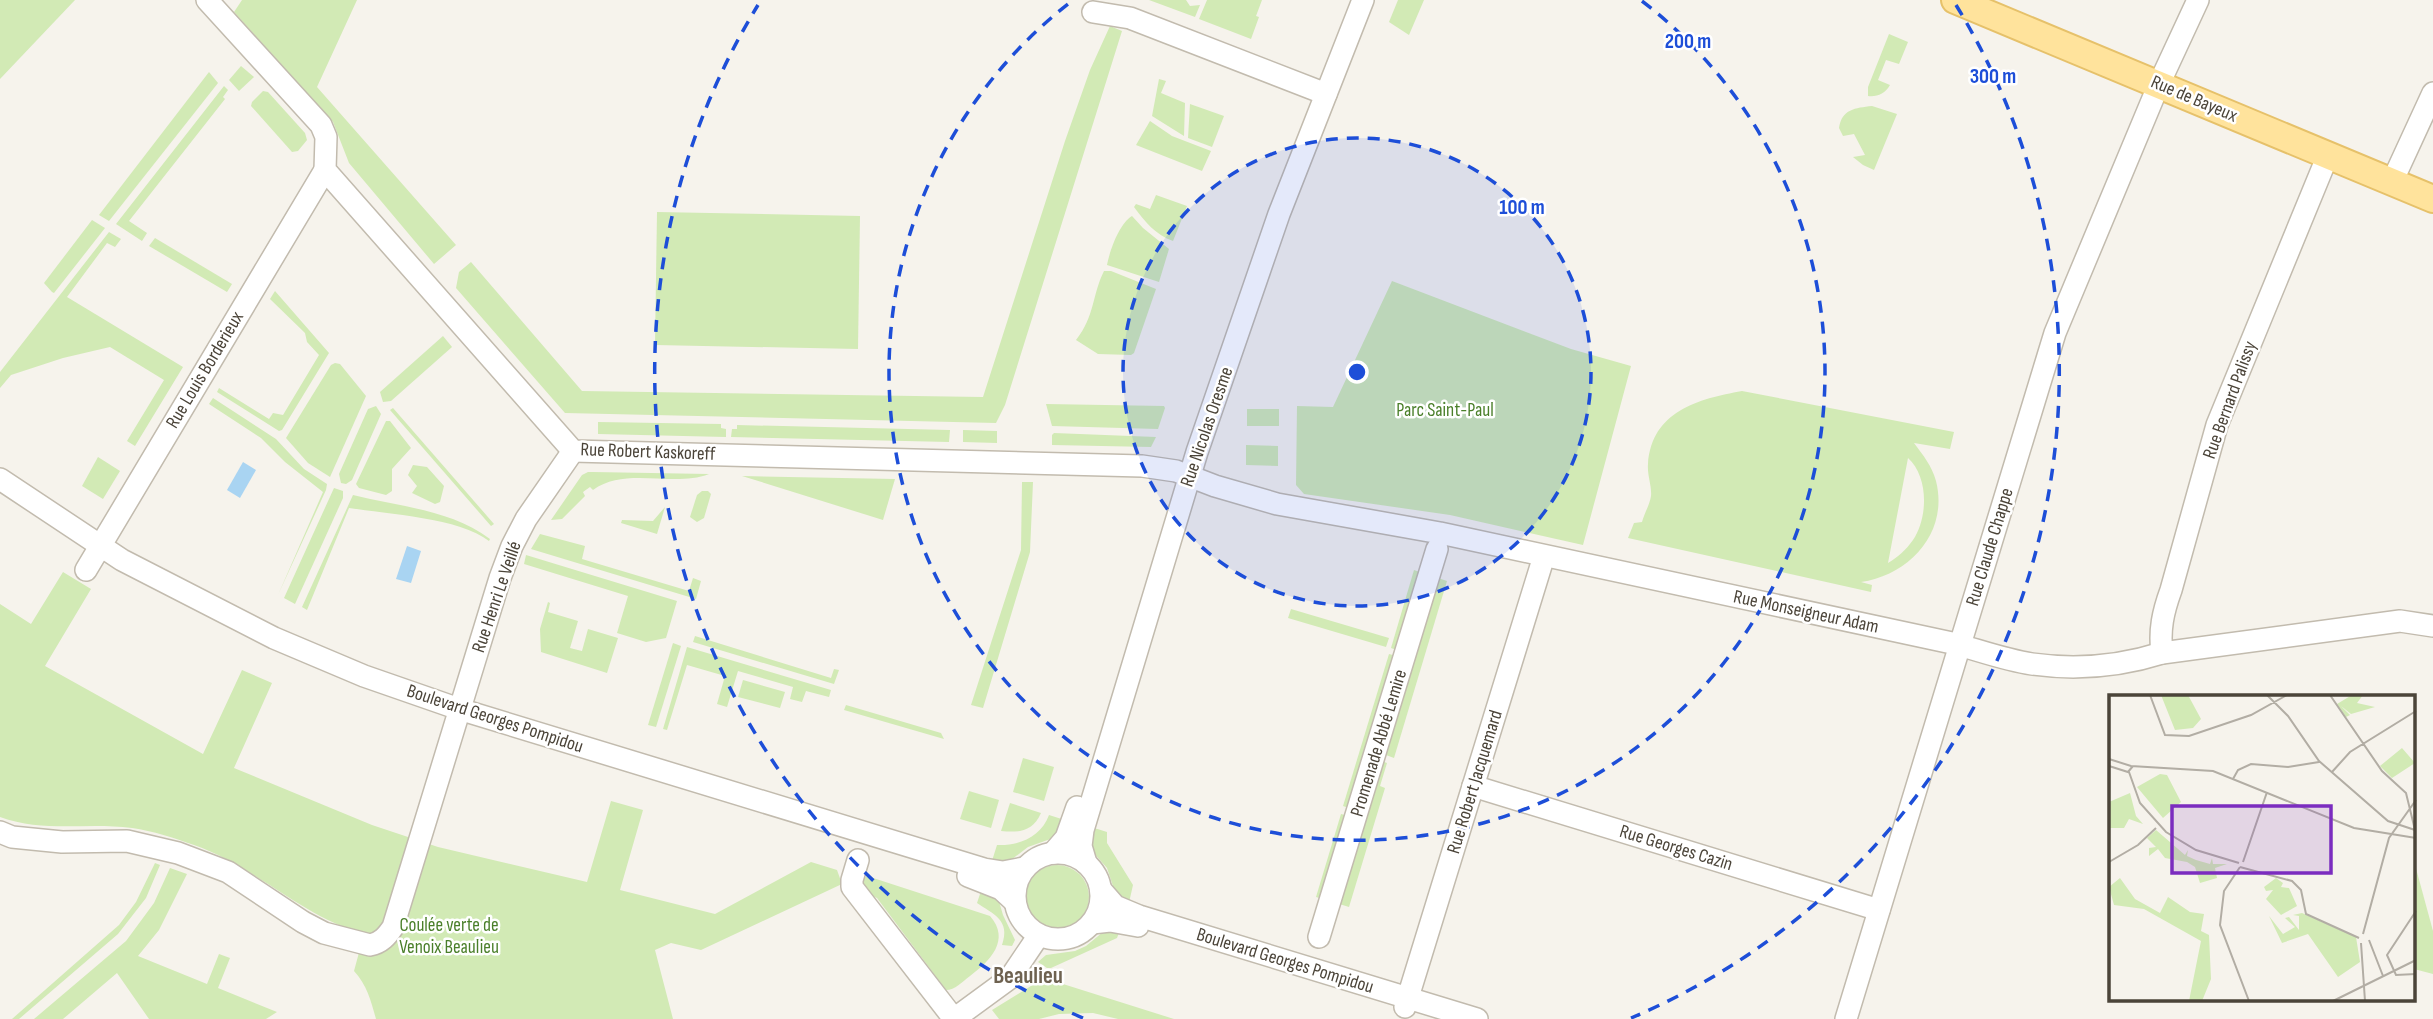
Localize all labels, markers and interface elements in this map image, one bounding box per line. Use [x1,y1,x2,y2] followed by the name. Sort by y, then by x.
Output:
[1665,29,1711,54] text: 200 m
[1970,64,2016,89] text: 300 m
[2147,71,2241,127] street label: Rue de Bayeux
[1499,195,1545,220] text: 100 m
[161,307,249,433] street label: Rue Louis Borderieux
[2198,337,2262,462] street label: Rue Bernard Palissy
[1345,360,1369,384] centre of rings
[1176,364,1238,490] street label: Rue Nicolas Oresme
[1396,399,1494,422] park label: Parc Saint-Paul
[580,438,716,466] street label: Rue Robert Kaskoreff
[1961,485,2019,609] street label: Rue Claude Chappe
[467,538,527,656] street label: Rue Henri Le Veillé
[1731,585,1881,639] street label: Rue Monseigneur Adam
[1346,667,1412,819] street label: Promenade Abbé Lemire
[404,680,586,758] street label: Boulevard Georges Pompidou
[2109,695,2416,1002] inset map
[1442,708,1508,856] street label: Rue Robert Jacquemard
[1617,820,1735,876] street label: Rue Georges Cazin
[399,914,499,959] park label: Coulée verte de Venoix Beaulieu
[1194,923,1376,999] street label: Boulevard Georges Pompidou
[993,962,1063,990] district label: Beaulieu

